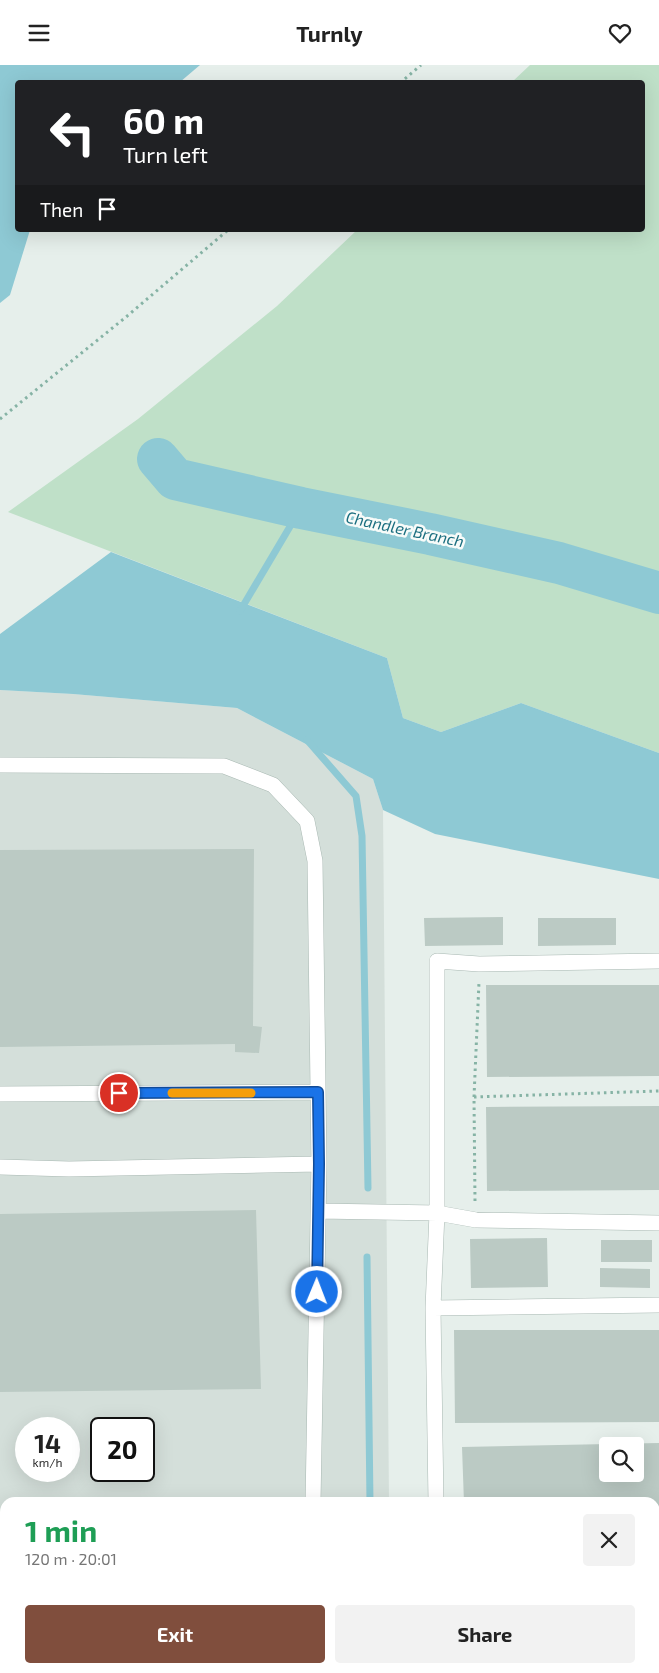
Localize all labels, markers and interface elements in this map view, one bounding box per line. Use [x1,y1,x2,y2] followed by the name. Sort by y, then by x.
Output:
[25,19,53,47] icon: menu
[606,19,634,47] icon: heart
[296,20,363,46] text: Turnly
[123,99,204,141] text: 60 m
[40,100,105,165] icon: left
[123,141,208,167] text: Turn left
[93,195,121,223] icon: arrive
[40,198,83,221] text: Then
[344,507,466,550] water label: Chandler Branch
[98,1072,140,1114] pin
[105,1079,133,1107] icon: arrive
[290,1265,342,1317] position arrow
[90,1417,155,1482] speed limit sign: 20
[34,1428,61,1458] text: 14
[599,1437,644,1482] map controls
[599,1437,644,1482] button: search
[33,1455,62,1469] text: km/h
[25,1512,97,1548] text: 1 min
[583,1514,635,1566] button: close
[25,1549,117,1568] text: 120 m · 20:01
[25,1605,325,1663] button: Exit
[335,1605,635,1663] button: Share

